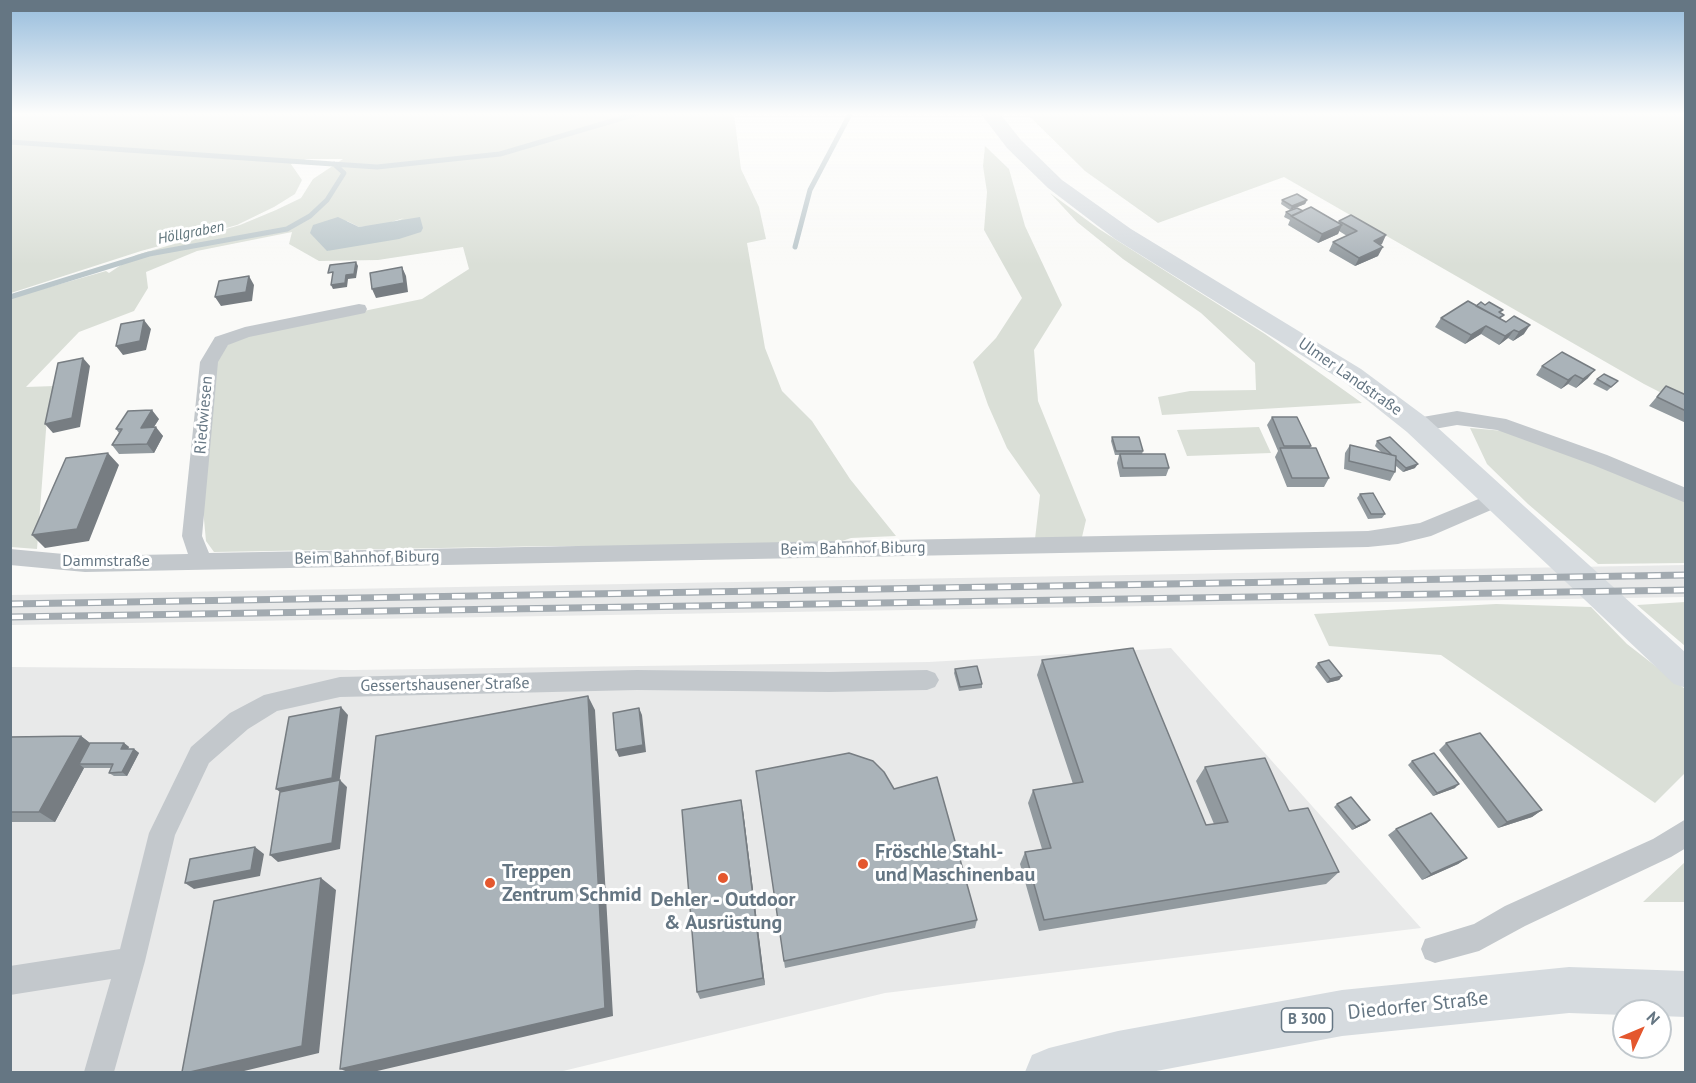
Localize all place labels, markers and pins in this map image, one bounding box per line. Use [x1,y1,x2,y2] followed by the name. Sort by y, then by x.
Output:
[875,840,1035,887] place label: Fröschle Stahl- und Maschinenbau
[856,857,870,871] marker: Fröschle Stahl- und Maschinenbau
[502,860,641,907] place label: Treppen Zentrum Schmid
[716,871,730,885] marker: Dehler - Outdoor & Ausrüstung
[483,876,497,890] marker: Treppen Zentrum Schmid
[651,888,795,935] place label: Dehler - Outdoor & Ausrüstung

